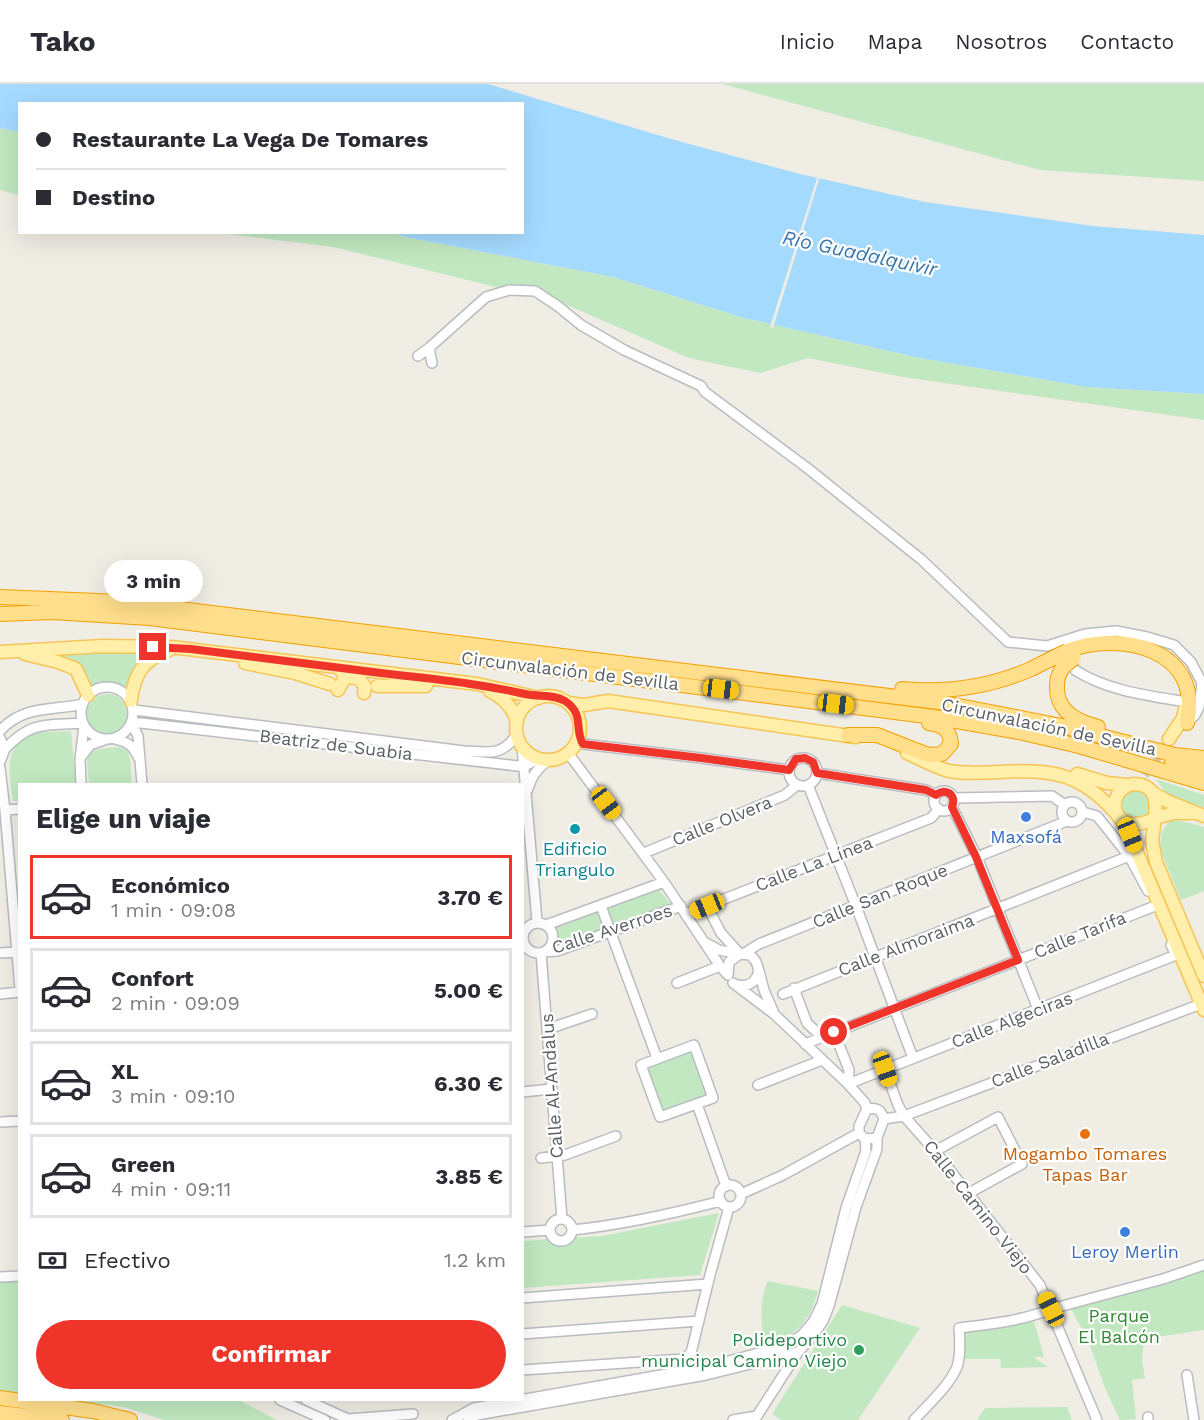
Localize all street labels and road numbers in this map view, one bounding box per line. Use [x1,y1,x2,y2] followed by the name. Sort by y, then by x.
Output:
[460,647,680,694] street label: Circunvalación de Sevilla
[940,693,1158,760] street label: Circunvalación de Sevilla
[258,725,414,764] street label: Beatriz de Suabia
[669,791,775,850] street label: Calle Olvera
[752,832,875,896] street label: Calle La Línea
[809,859,951,932] street label: Calle San Roque
[549,899,675,958] street label: Calle Averroes
[1031,907,1129,963] street label: Calle Tarifa
[835,909,977,980] street label: Calle Almoraima
[948,987,1075,1052] street label: Calle Algeciras
[536,1013,567,1159] street label: Calle Al-Andalus
[988,1027,1112,1092] street label: Calle Saladilla
[919,1135,1037,1278] street label: Calle Camino Viejo

